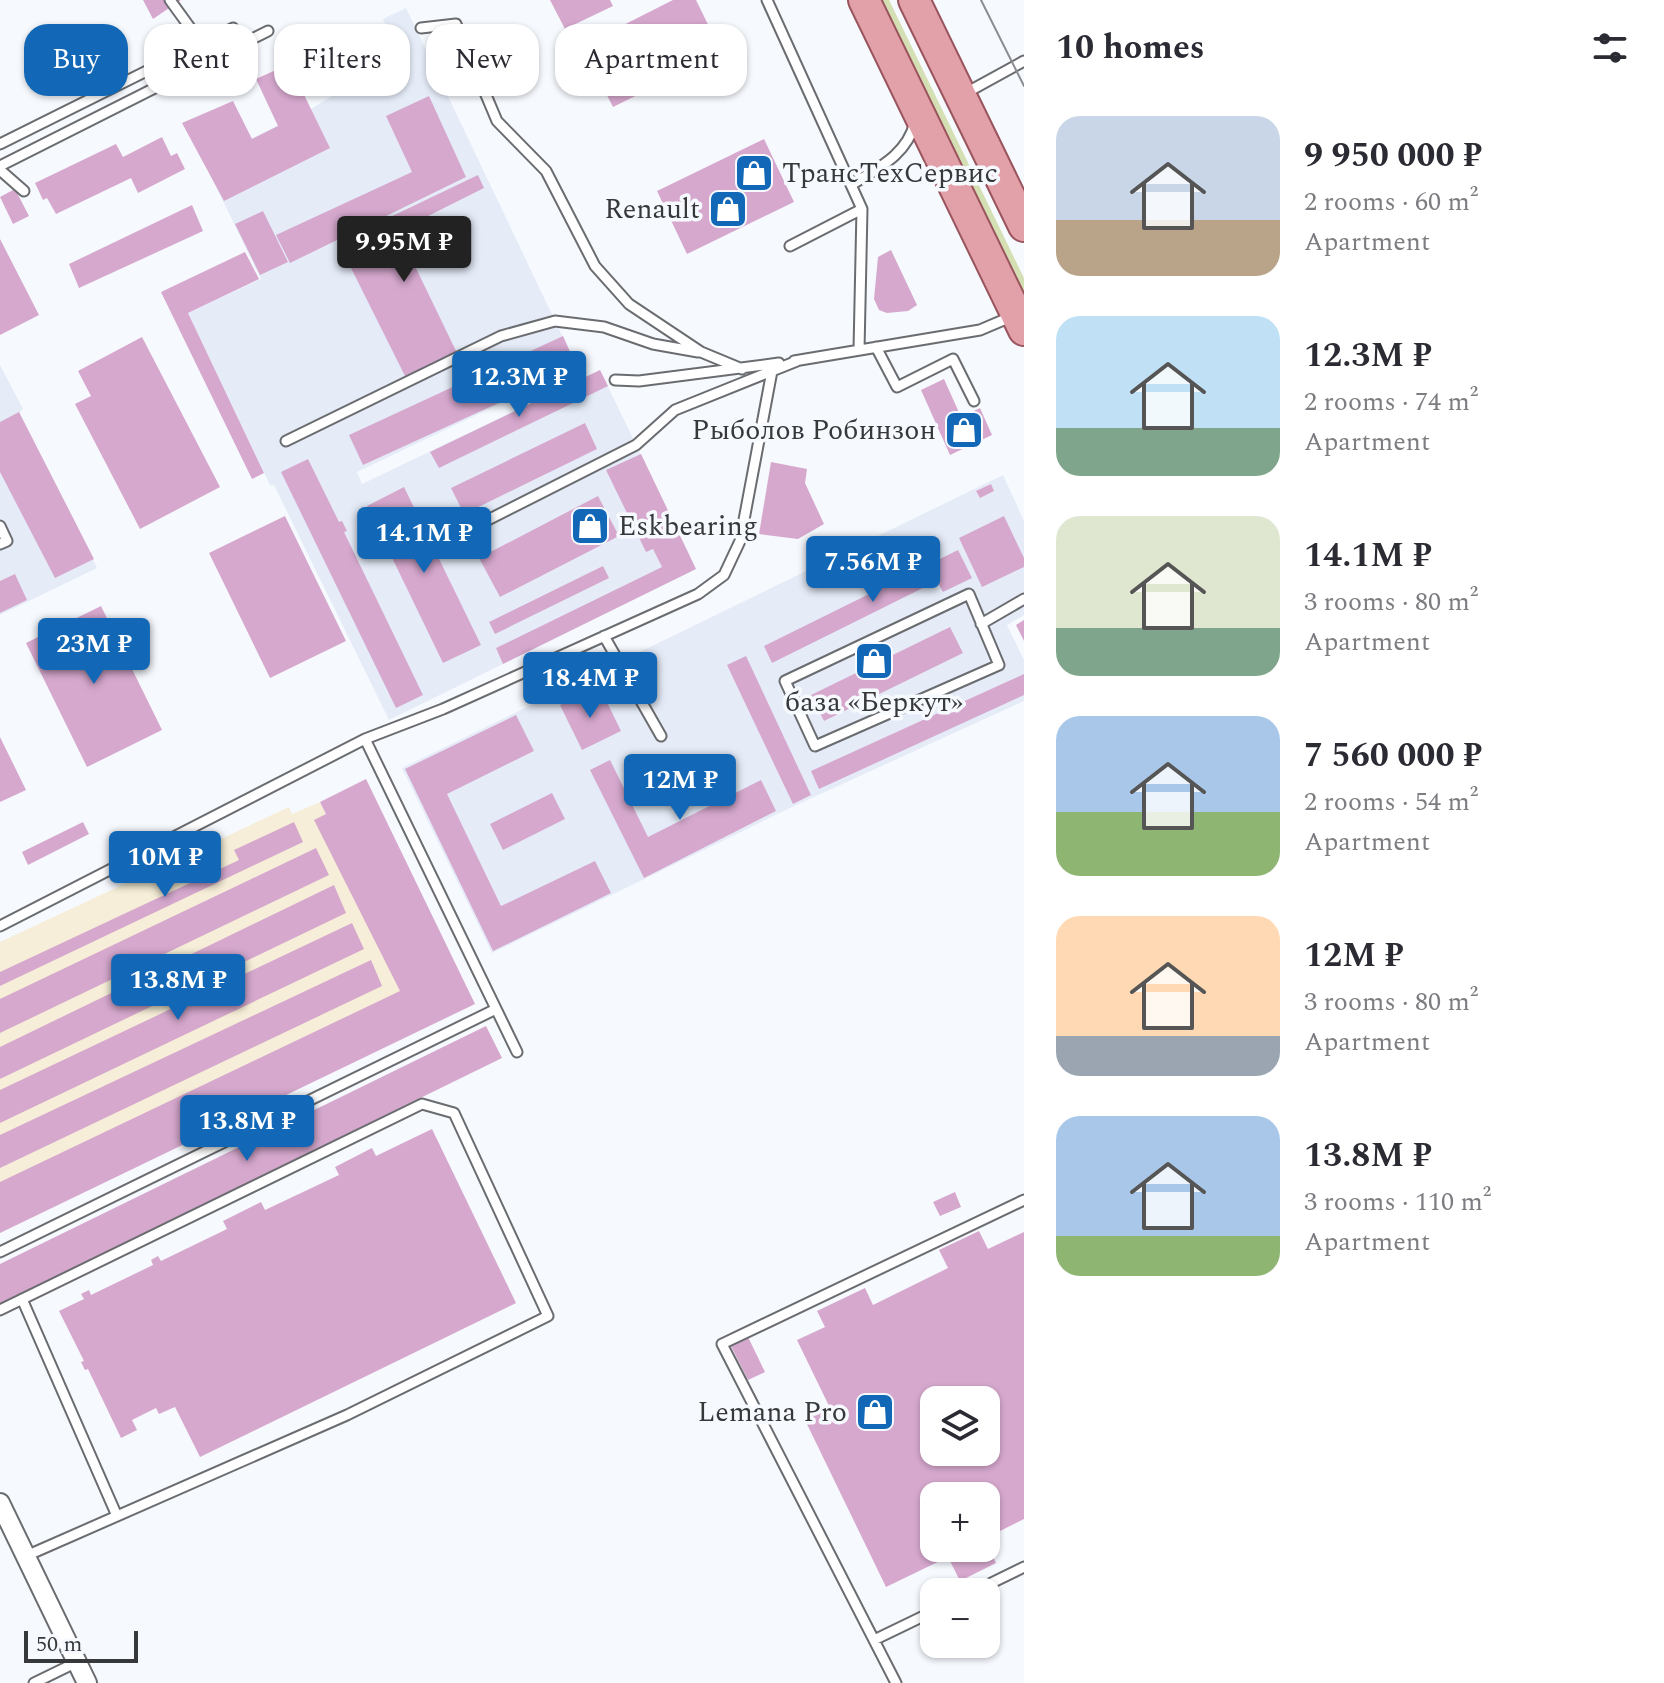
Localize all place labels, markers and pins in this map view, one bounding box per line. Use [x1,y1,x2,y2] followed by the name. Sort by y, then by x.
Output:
[733,152,775,194] shop icon: ТрансТехСервис
[782,152,998,195] place label: ТрансТехСервис
[604,188,700,231] place label: Renault
[707,188,749,230] shop icon: Renault
[330,216,478,284] pin: 9.95M ₽
[445,351,593,419] pin: 12.3M ₽
[692,409,936,452] place label: Рыболов Робинзон
[943,409,985,451] shop icon: Рыболов Робинзон
[569,505,611,547] shop icon: Eskbearing
[618,505,758,548] place label: Eskbearing
[350,507,498,575] pin: 14.1M ₽
[799,536,947,604] pin: 7.56M ₽
[38,618,150,686] pin: 23M ₽
[853,640,895,682] shop icon: база «Беркут»
[516,652,664,720] pin: 18.4M ₽
[785,681,963,724] place label: база «Беркут»
[624,754,736,822] pin: 12M ₽
[109,831,221,899] pin: 10M ₽
[104,954,252,1022] pin: 13.8M ₽
[173,1095,321,1163] pin: 13.8M ₽
[697,1391,847,1434] place label: Lemana Pro
[854,1391,896,1433] shop icon: Lemana Pro

